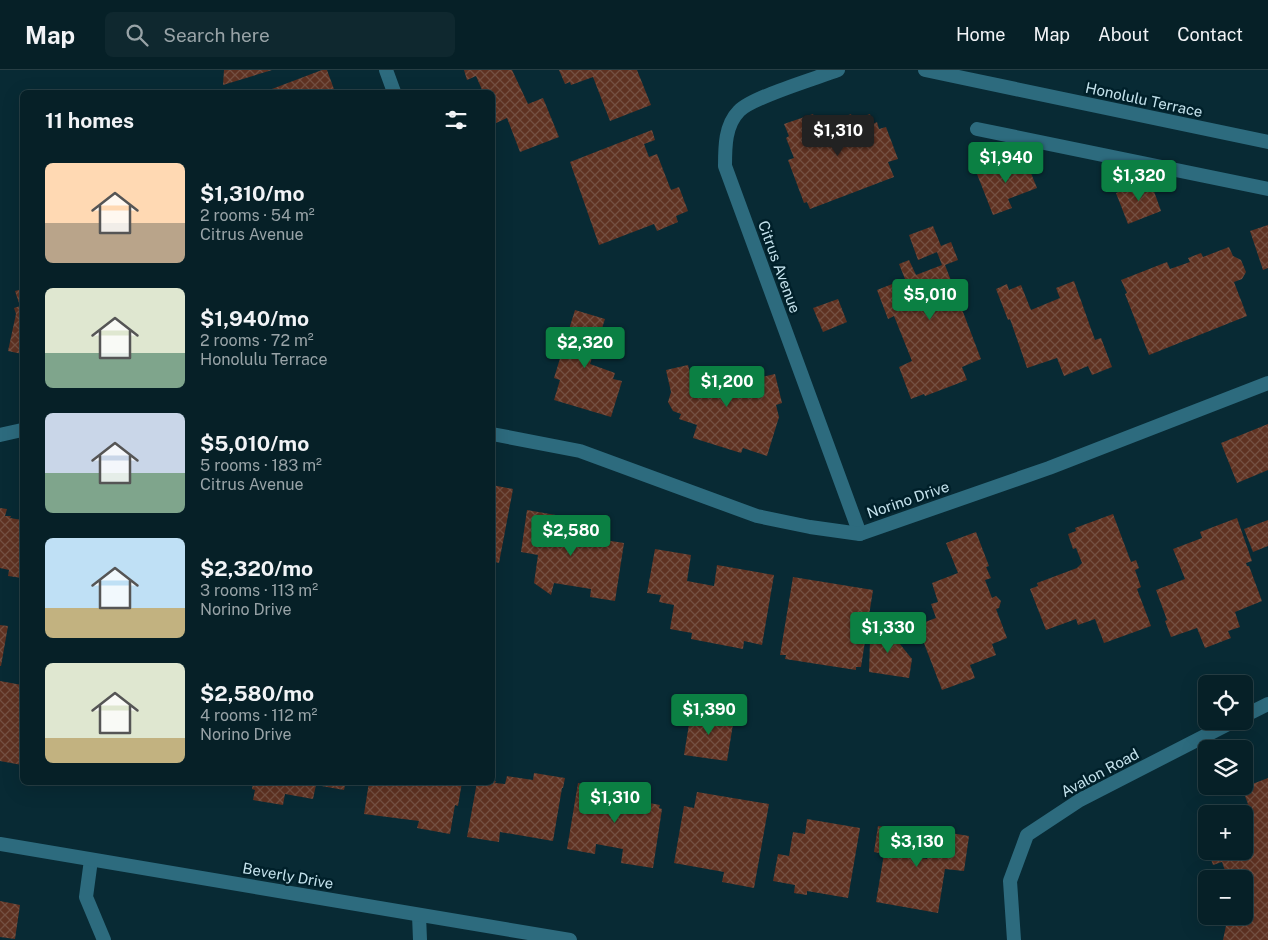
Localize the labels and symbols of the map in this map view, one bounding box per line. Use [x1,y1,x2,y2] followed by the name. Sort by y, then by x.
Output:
[1084,79,1204,120] street label: Honolulu Terrace
[797,114,879,157] pin: $1,310
[965,142,1047,184] pin: $1,940
[1098,160,1180,202] pin: $1,320
[755,218,804,315] street label: Citrus Avenue
[889,278,971,321] pin: $5,010
[544,326,626,369] pin: $2,320
[686,366,768,408] pin: $1,200
[864,477,951,522] street label: Norino Drive
[530,514,612,557] pin: $2,580
[847,612,929,654] pin: $1,330
[668,694,750,736] pin: $1,390
[1058,745,1142,800] street label: Avalon Road
[574,782,656,824] pin: $1,310
[876,826,958,868] pin: $3,130
[241,859,335,892] street label: Beverly Drive

